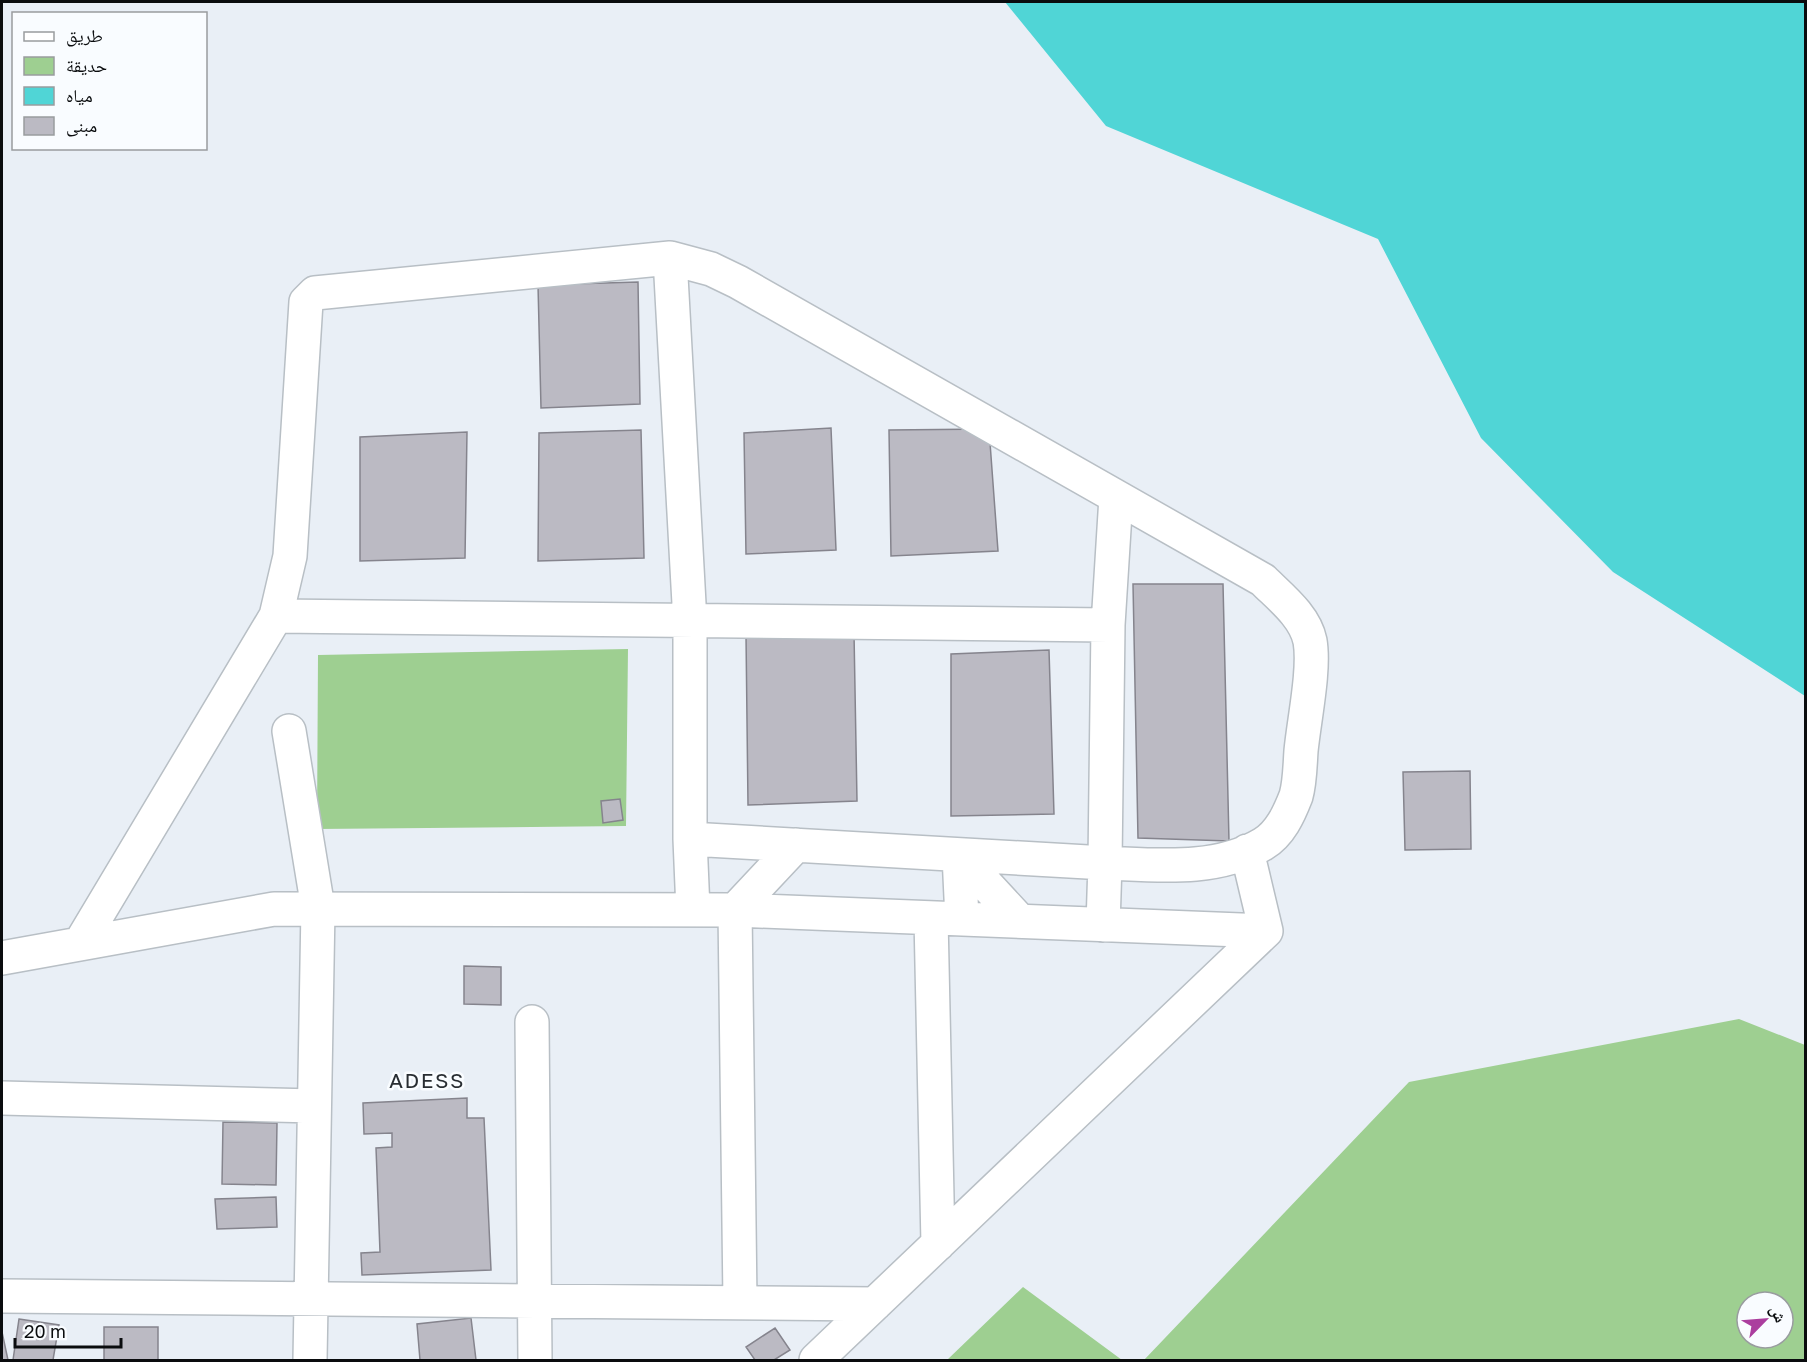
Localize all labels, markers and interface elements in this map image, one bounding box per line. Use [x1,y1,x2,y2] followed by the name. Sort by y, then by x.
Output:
[12,12,207,150] legend
[66,24,103,47] text: طريق
[66,54,107,76] text: حديقة
[66,84,93,106] text: مياه
[66,114,97,137] text: مبنى
[389,1067,465,1093] district label: ADESS
[1735,1290,1795,1350] north arrow
[1766,1302,1791,1326] text: ش
[15,1311,122,1349] scale bar
[24,1320,66,1342] text: 20 m

